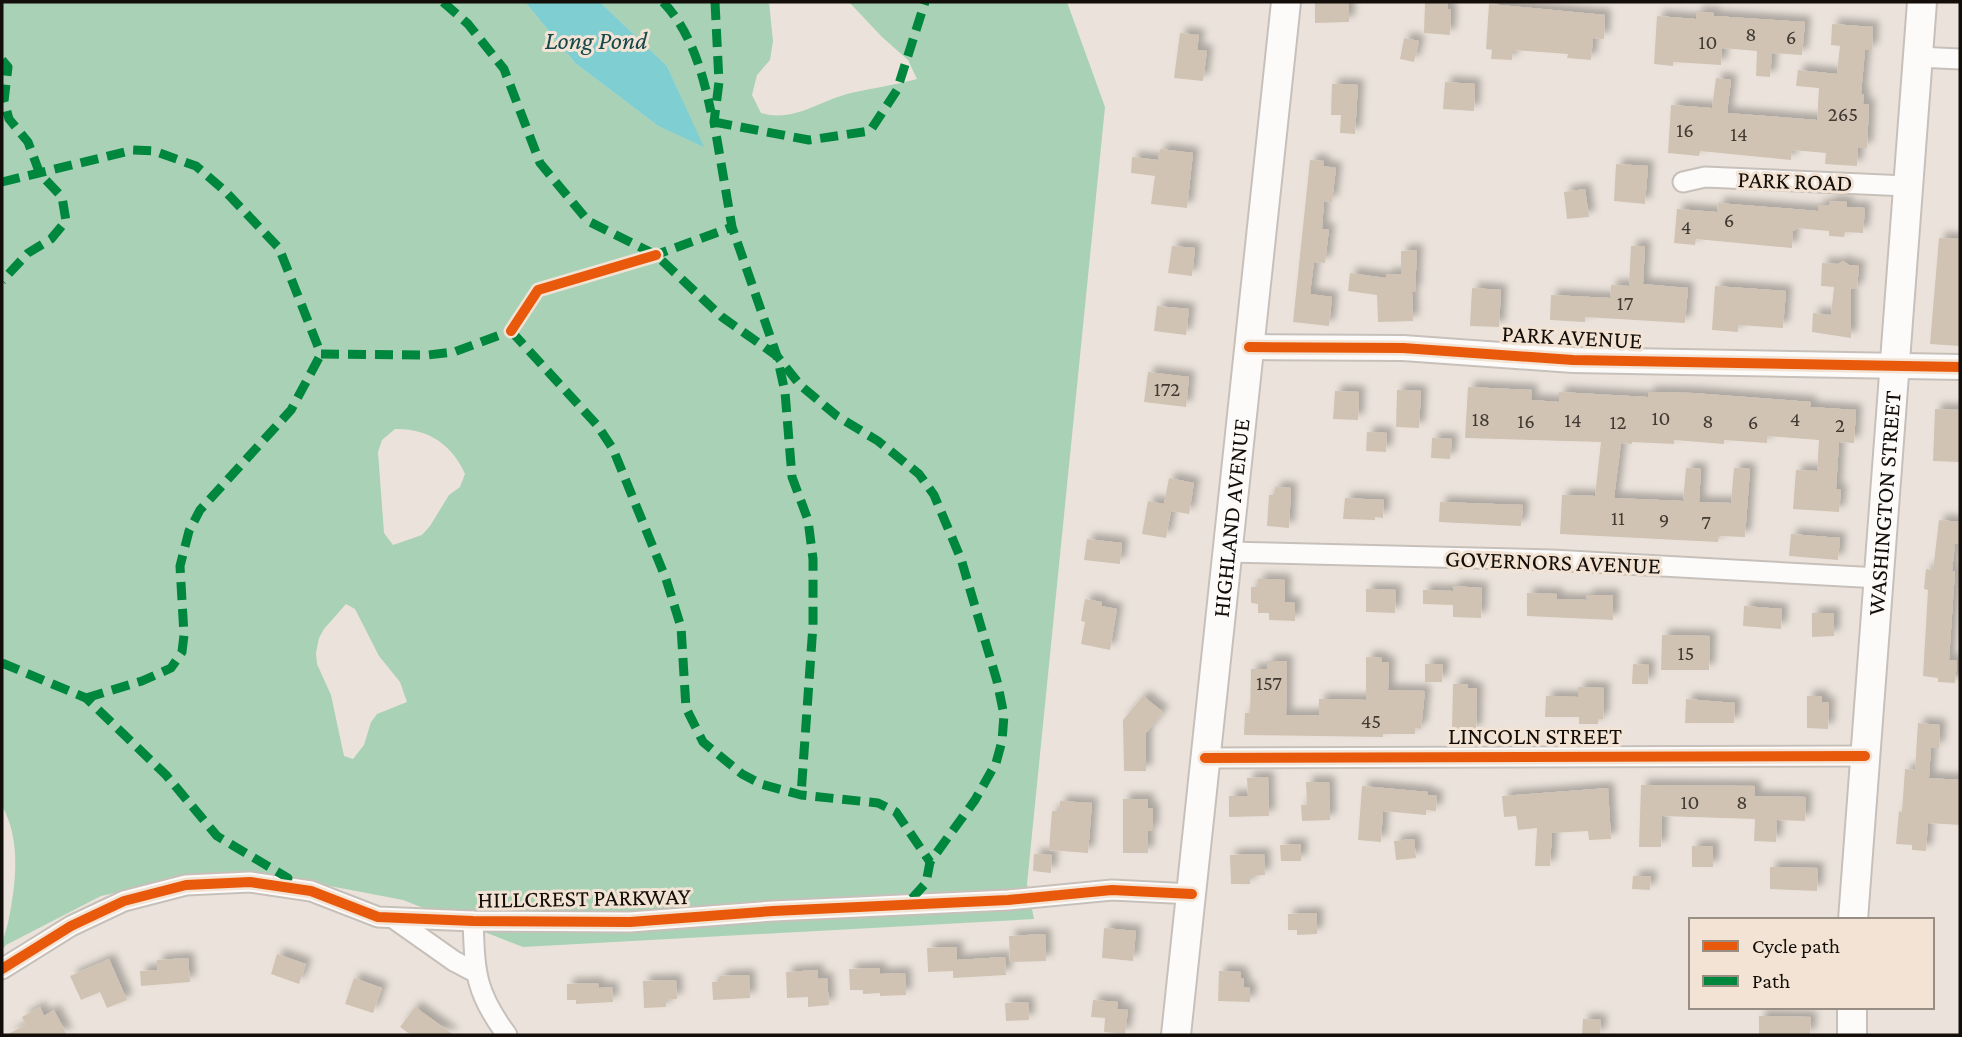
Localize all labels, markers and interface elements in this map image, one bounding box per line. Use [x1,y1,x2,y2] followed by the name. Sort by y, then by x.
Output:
[1745,22,1757,46] house number: 8
[1786,25,1796,49] house number: 6
[545,26,648,55] water label: Long Pond
[1699,30,1717,54] house number: 10
[1828,102,1858,126] house number: 265
[1676,118,1694,142] house number: 16
[1730,122,1748,146] house number: 14
[1737,165,1853,196] street label: PARK ROAD
[1724,208,1734,232] house number: 6
[1681,215,1691,239] house number: 4
[1617,291,1634,315] house number: 17
[1501,319,1643,354] street label: PARK AVENUE
[1154,377,1180,401] house number: 172
[1862,390,1906,617] street label: WASHINGTON STREET
[1652,406,1670,430] house number: 10
[1472,407,1490,431] house number: 18
[1790,407,1800,431] house number: 4
[1564,408,1582,432] house number: 14
[1517,409,1535,433] house number: 16
[1702,409,1714,433] house number: 8
[1610,410,1626,434] house number: 12
[1748,410,1758,434] house number: 6
[1835,413,1845,437] house number: 2
[1207,417,1255,619] street label: HIGHLAND AVENUE
[1611,506,1625,530] house number: 11
[1659,508,1669,532] house number: 9
[1701,510,1711,534] house number: 7
[1445,544,1661,579] street label: GOVERNORS AVENUE
[1678,641,1694,665] house number: 15
[1256,671,1282,695] house number: 157
[1361,709,1381,733] house number: 45
[1448,722,1622,749] street label: LINCOLN STREET
[1681,790,1699,814] house number: 10
[1736,790,1748,814] house number: 8
[477,882,691,913] street label: HILLCREST PARKWAY
[1689,918,1934,1009] legend
[1752,934,1840,958] text: Cycle path
[1752,969,1790,993] text: Path

